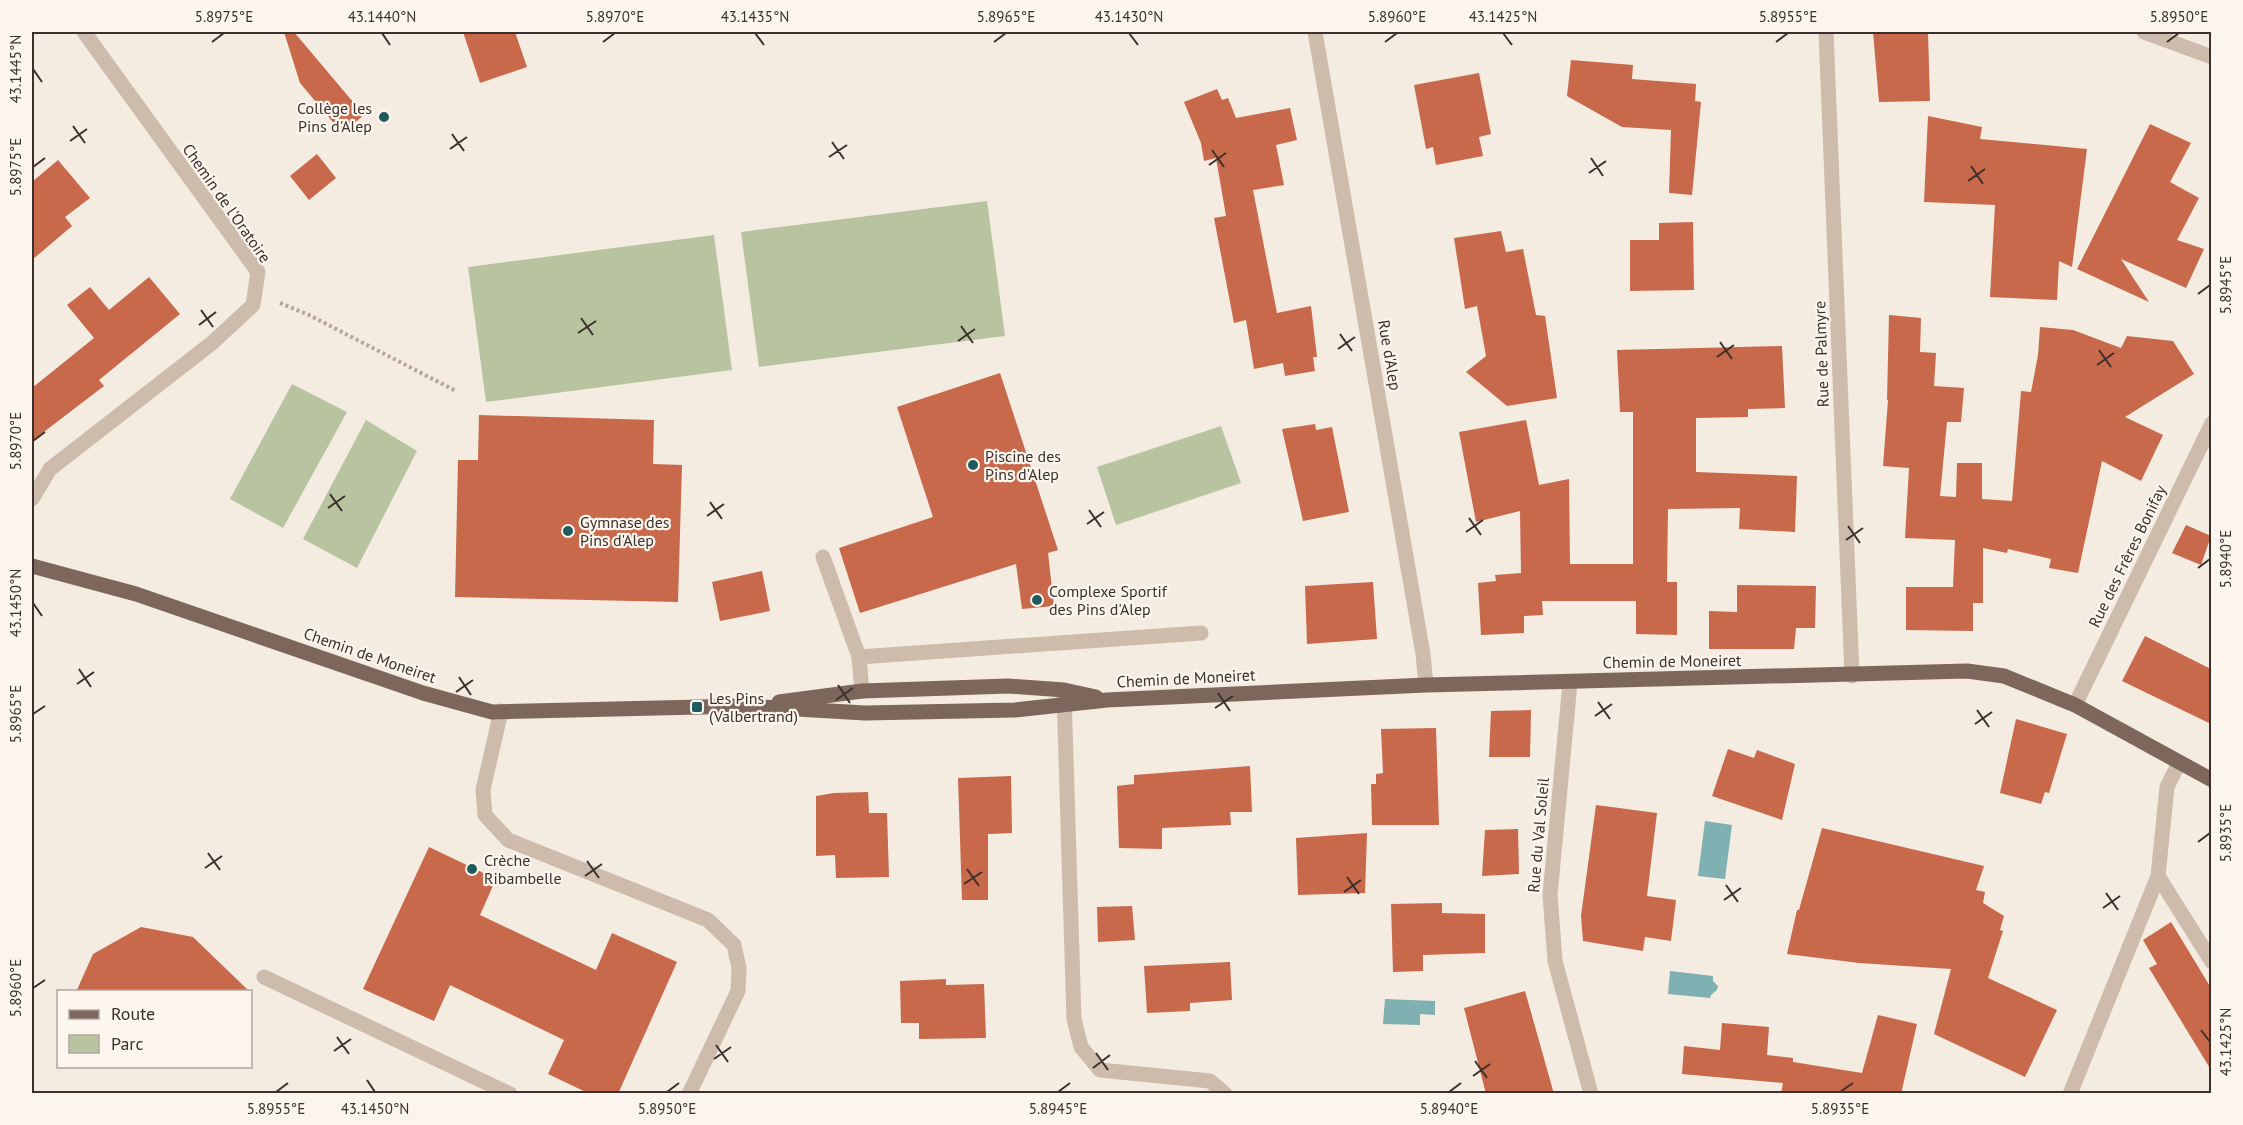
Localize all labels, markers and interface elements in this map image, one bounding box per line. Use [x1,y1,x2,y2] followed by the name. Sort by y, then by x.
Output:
[195,7,253,26] text: 5.8975°E
[348,7,416,26] text: 43.1440°N
[586,7,644,26] text: 5.8970°E
[721,7,789,26] text: 43.1435°N
[977,7,1035,26] text: 5.8965°E
[1095,7,1163,26] text: 43.1430°N
[1368,7,1426,26] text: 5.8960°E
[1469,7,1537,26] text: 43.1425°N
[1759,7,1817,26] text: 5.8955°E
[2150,7,2208,26] text: 5.8950°E
[6,35,25,103] text: 43.1445°N
[297,98,372,136] place label: Collège les Pins d'Alep
[377,110,391,124] marker: Collège les Pins d'Alep
[6,138,25,196] text: 5.8975°E
[178,140,276,266] street label: Chemin de l'Oratoire
[2216,256,2235,314] text: 5.8945°E
[1809,300,1833,408] street label: Rue de Palmyre
[1374,318,1406,392] street label: Rue d'Alep
[6,412,25,470] text: 5.8970°E
[985,446,1061,484] place label: Piscine des Pins d'Alep
[966,458,980,472] marker: Piscine des Pins d'Alep
[2084,481,2170,630] street label: Rue des Frêres Bonifay
[580,512,670,550] place label: Gymnase des Pins d'Alep
[561,524,575,538] marker: Gymnase des Pins d'Alep
[2216,530,2235,588] text: 5.8940°E
[6,569,25,637] text: 43.1450°N
[1049,581,1168,619] place label: Complexe Sportif des Pins d'Alep
[1030,593,1044,607] marker: Complexe Sportif des Pins d'Alep
[301,623,439,687] street label: Chemin de Moneiret
[1602,650,1742,672] street label: Chemin de Moneiret
[1116,664,1256,692] street label: Chemin de Moneiret
[6,685,25,743] text: 5.8965°E
[709,688,798,726] place label: Les Pins (Valbertrand)
[690,700,704,714] marker: Les Pins (Valbertrand)
[1523,776,1553,893] street label: Rue du Val Soleil
[2216,804,2235,862] text: 5.8935°E
[484,850,562,888] place label: Crèche Ribambelle
[465,862,479,876] marker: Crèche Ribambelle
[6,959,25,1017] text: 5.8960°E
[57,990,252,1068] legend
[111,1002,155,1025] text: Route
[2216,1008,2235,1076] text: 43.1425°N
[111,1032,144,1055] text: Parc
[247,1099,305,1118] text: 5.8955°E
[341,1099,409,1118] text: 43.1450°N
[638,1099,696,1118] text: 5.8950°E
[1029,1099,1087,1118] text: 5.8945°E
[1420,1099,1478,1118] text: 5.8940°E
[1811,1099,1869,1118] text: 5.8935°E

